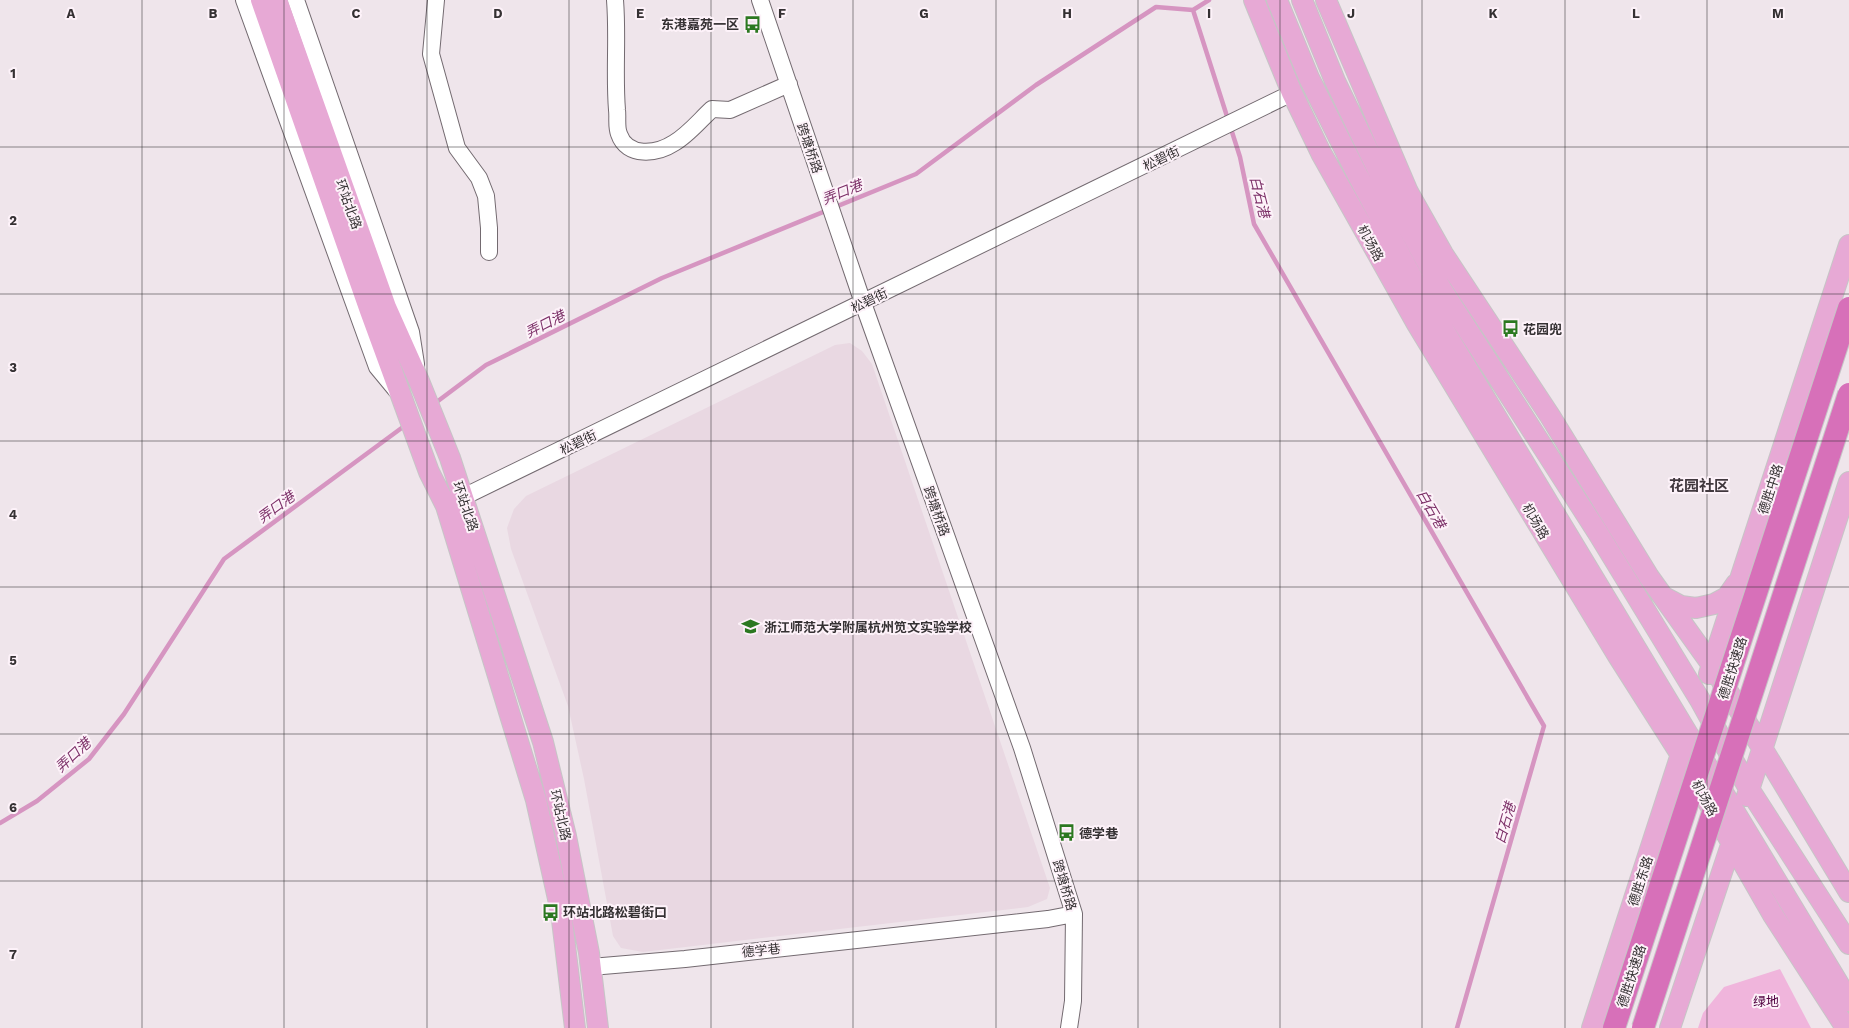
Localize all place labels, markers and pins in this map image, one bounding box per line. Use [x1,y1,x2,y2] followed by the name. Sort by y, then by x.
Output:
[742,14,762,34] bus stop icon: 东港嘉苑一区
[661,17,739,32] place label: 东港嘉苑一区
[1500,319,1520,339] bus stop icon: 花园兜
[1523,322,1562,337] place label: 花园兜
[741,617,761,637] school or university icon: 浙江师范大学附属杭州笕文实验学校
[764,620,972,635] place label: 浙江师范大学附属杭州笕文实验学校
[1056,823,1076,843] bus stop icon: 德学巷
[1079,826,1119,841] place label: 德学巷
[540,902,560,922] bus stop icon: 环站北路松碧街口
[563,905,667,920] place label: 环站北路松碧街口

